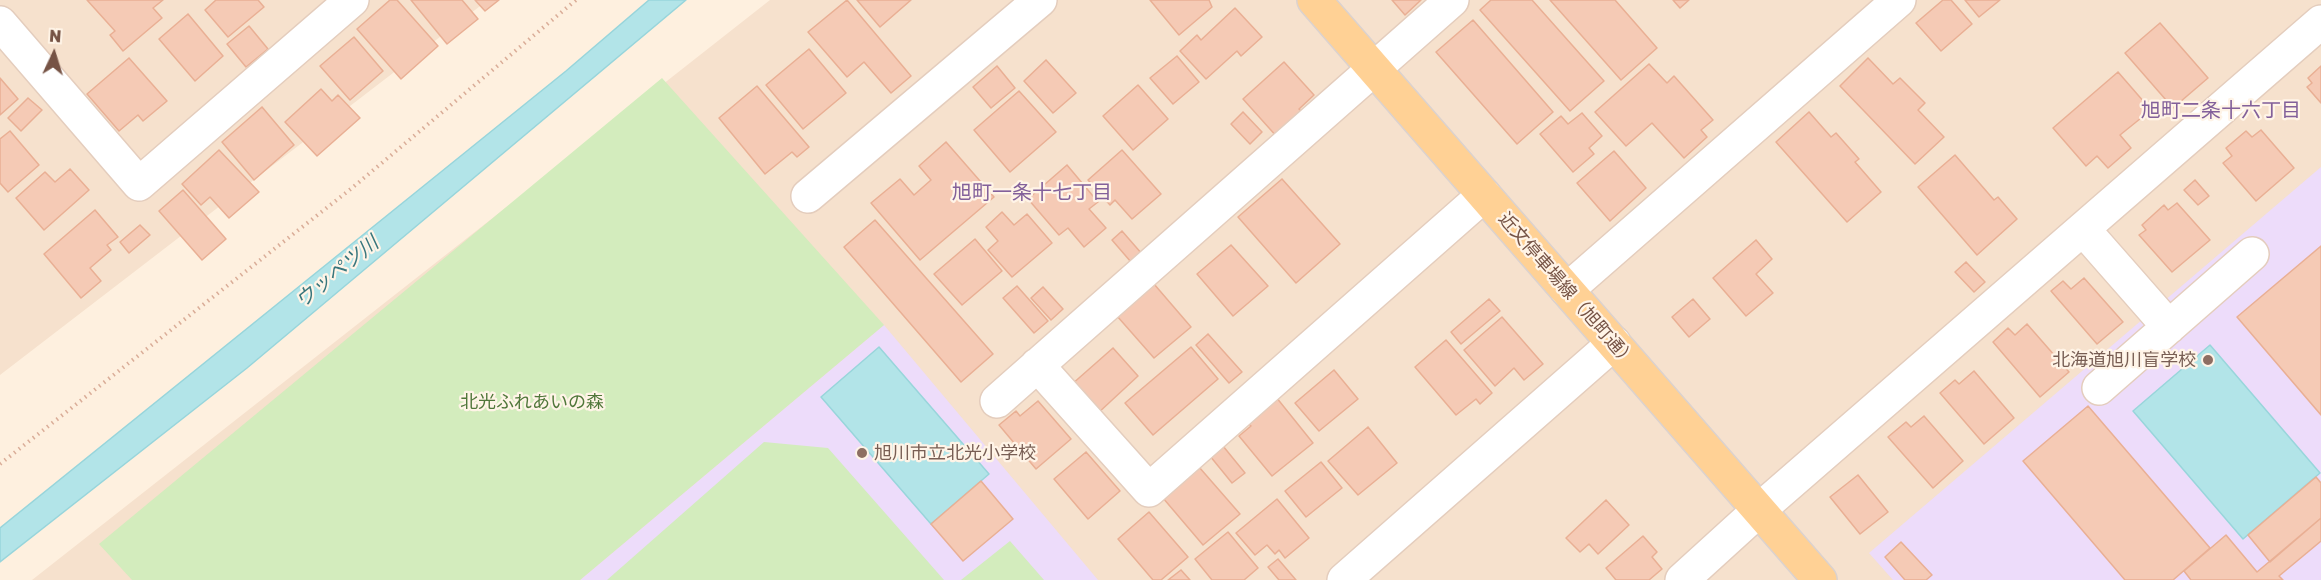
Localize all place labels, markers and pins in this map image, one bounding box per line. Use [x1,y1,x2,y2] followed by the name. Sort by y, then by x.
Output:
[2052,349,2196,371] place label: 北海道旭川盲学校
[2201,353,2215,367] marker: 北海道旭川盲学校
[874,442,1036,464] place label: 旭川市立北光小学校
[855,446,869,460] marker: 旭川市立北光小学校

